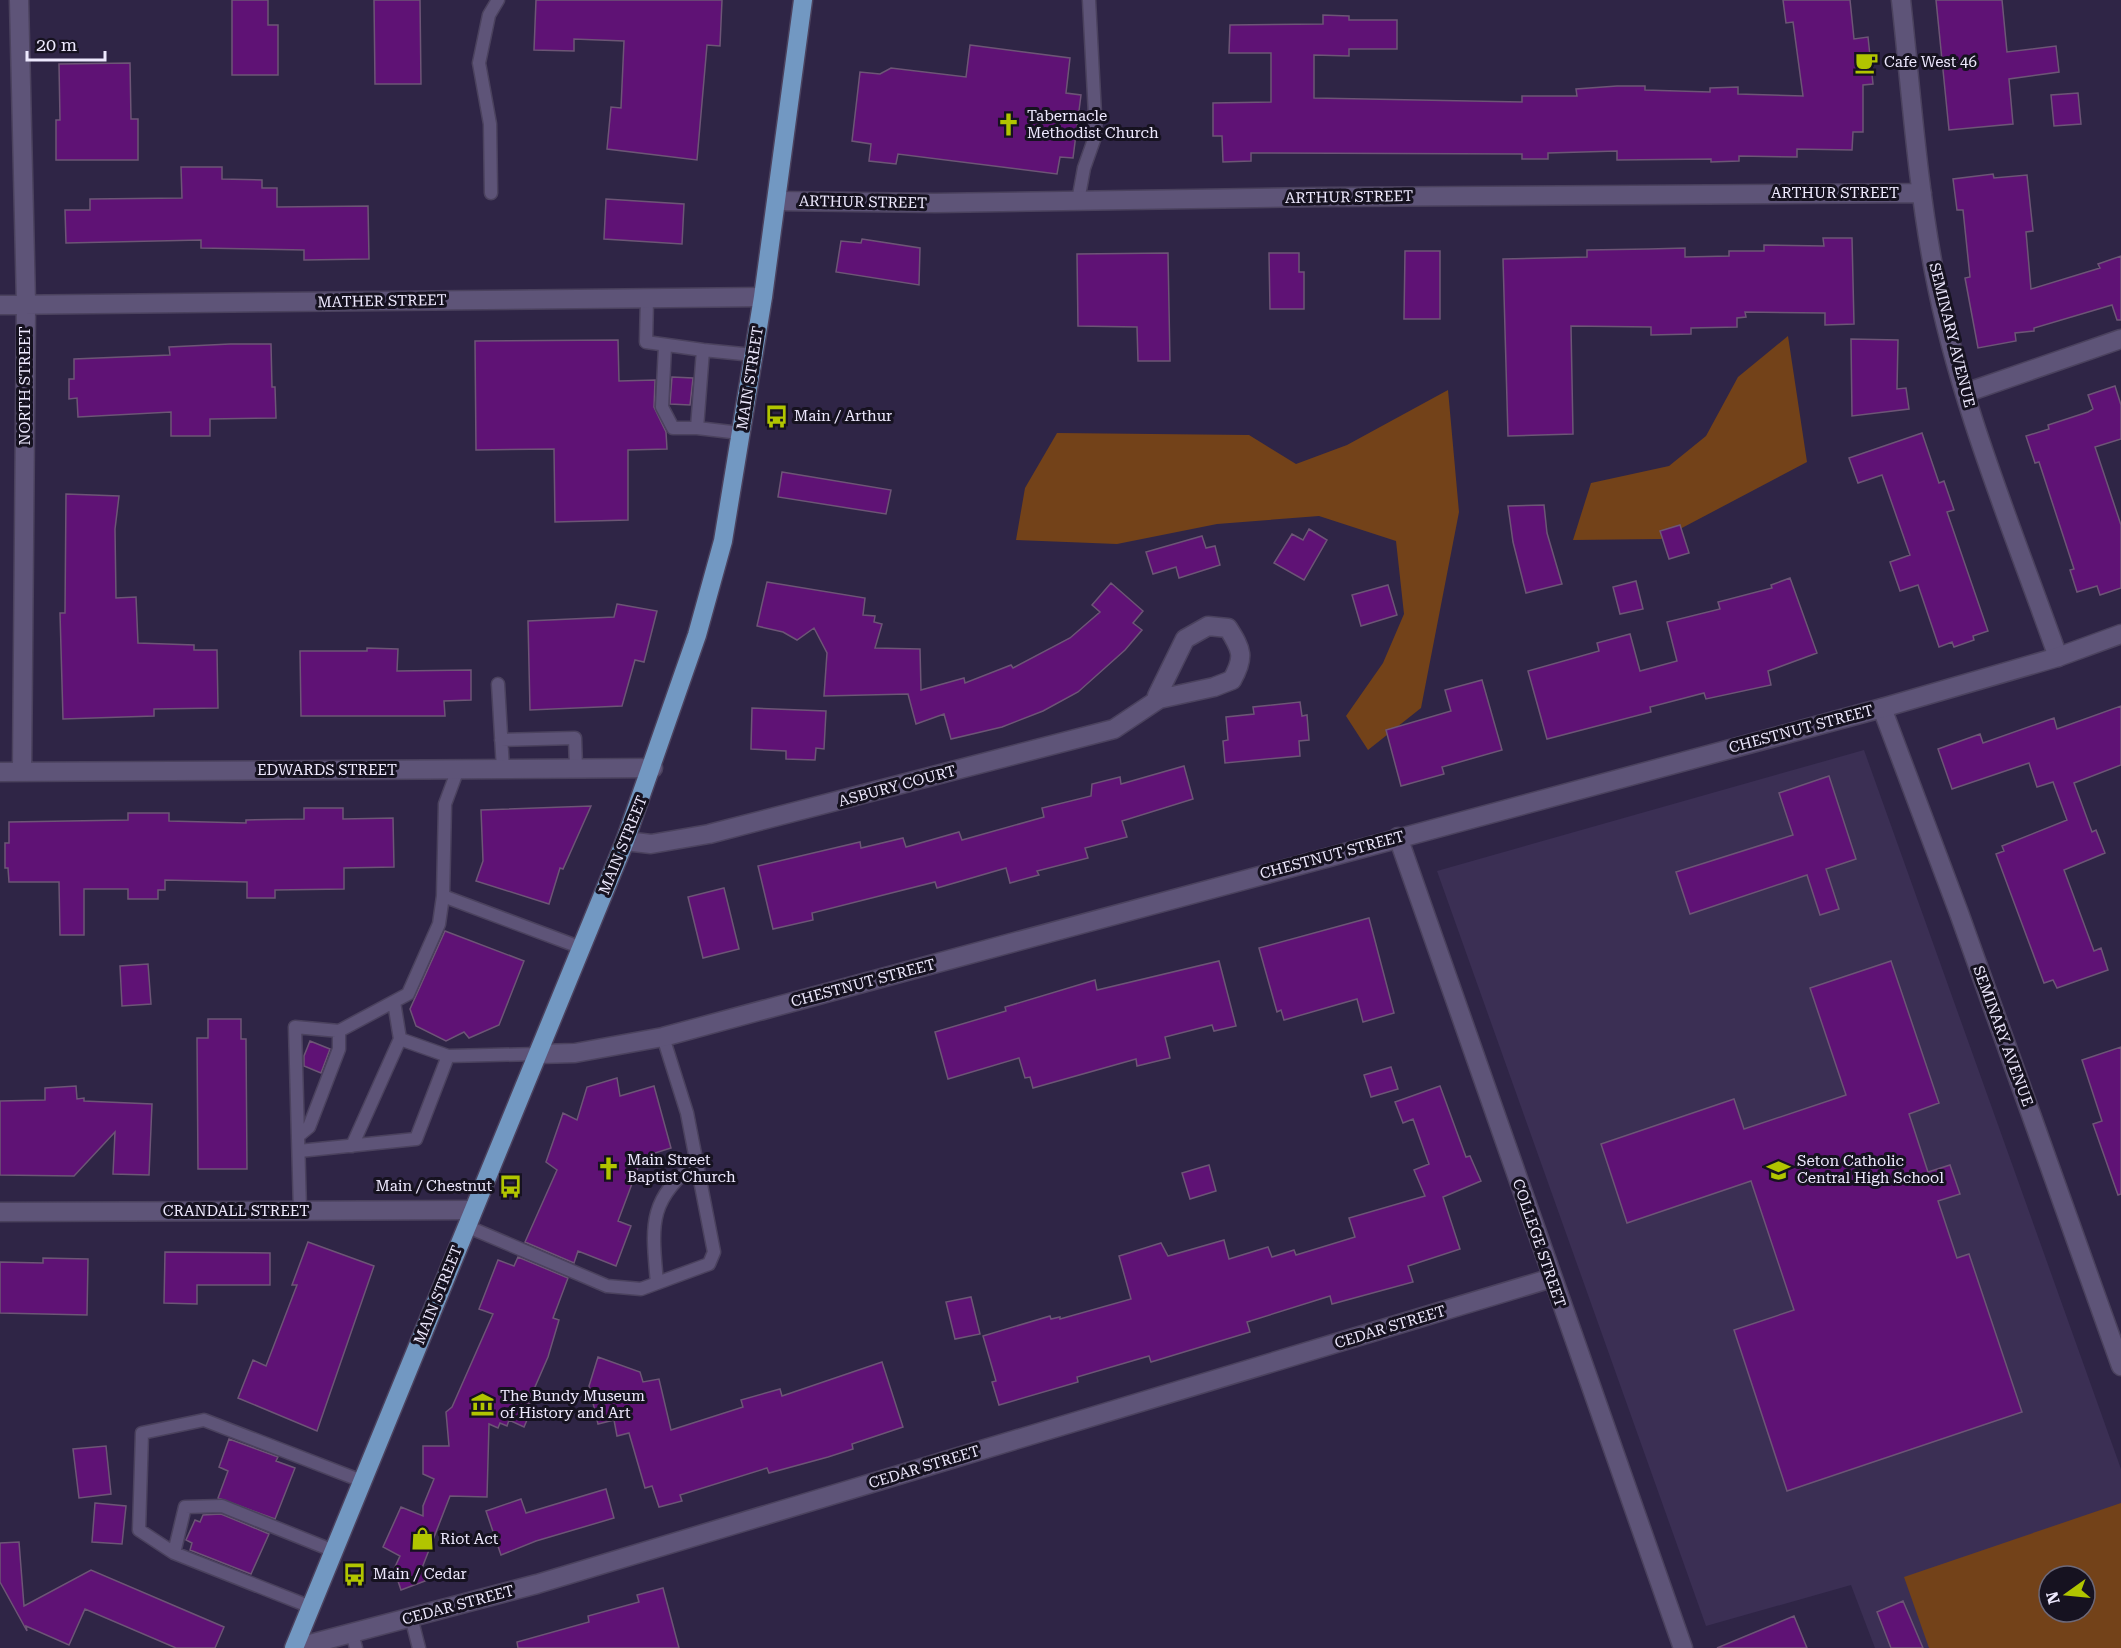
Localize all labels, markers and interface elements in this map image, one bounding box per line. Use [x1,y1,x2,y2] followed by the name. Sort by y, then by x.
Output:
[27,24,105,62] scale bar
[36,34,77,55] text: 20 m
[1853,49,1879,75] cafe icon: Cafe West 46
[1884,53,1977,71] place label: Cafe West 46
[1027,107,1159,142] place label: Tabernacle Methodist Church
[996,112,1022,138] church icon: Tabernacle Methodist Church
[1771,184,1899,202] street label: ARTHUR STREET
[1285,187,1413,207] street label: ARTHUR STREET
[799,192,927,212] street label: ARTHUR STREET
[1925,261,1979,409] street label: SEMINARY AVENUE
[317,291,447,311] street label: MATHER STREET
[733,325,767,431] street label: MAIN STREET
[16,326,34,446] street label: NORTH STREET
[763,403,789,429] bus stop icon: Main / Arthur
[794,407,892,425] place label: Main / Arthur
[1727,701,1875,757] street label: CHESTNUT STREET
[257,761,397,779] street label: EDWARDS STREET
[836,762,958,810] street label: ASBURY COURT
[595,793,651,897] street label: MAIN STREET
[1258,827,1406,883] street label: CHESTNUT STREET
[789,955,937,1011] street label: CHESTNUT STREET
[1969,963,2037,1109] street label: SEMINARY AVENUE
[627,1151,736,1186] place label: Main Street Baptist Church
[1797,1152,1944,1187] place label: Seton Catholic Central High School
[596,1156,622,1182] church icon: Main Street Baptist Church
[1766,1157,1792,1183] school or university icon: Seton Catholic Central High School
[497,1173,523,1199] bus stop icon: Main / Chestnut
[375,1177,492,1195] place label: Main / Chestnut
[1509,1177,1569,1309] street label: COLLEGE STREET
[163,1202,309,1220] street label: CRANDALL STREET
[410,1243,466,1347] street label: MAIN STREET
[1332,1302,1448,1352] street label: CEDAR STREET
[500,1387,645,1422] place label: The Bundy Museum of History and Art
[469,1392,495,1418] museum icon: The Bundy Museum of History and Art
[866,1442,982,1492] street label: CEDAR STREET
[409,1526,435,1552] shop icon: Riot Act
[440,1530,499,1548] place label: Riot Act
[342,1561,368,1587] bus stop icon: Main / Cedar
[2037,1564,2097,1624] north arrow
[373,1565,467,1583] place label: Main / Cedar
[400,1581,516,1629] street label: CEDAR STREET
[2042,1589,2064,1606] text: N

